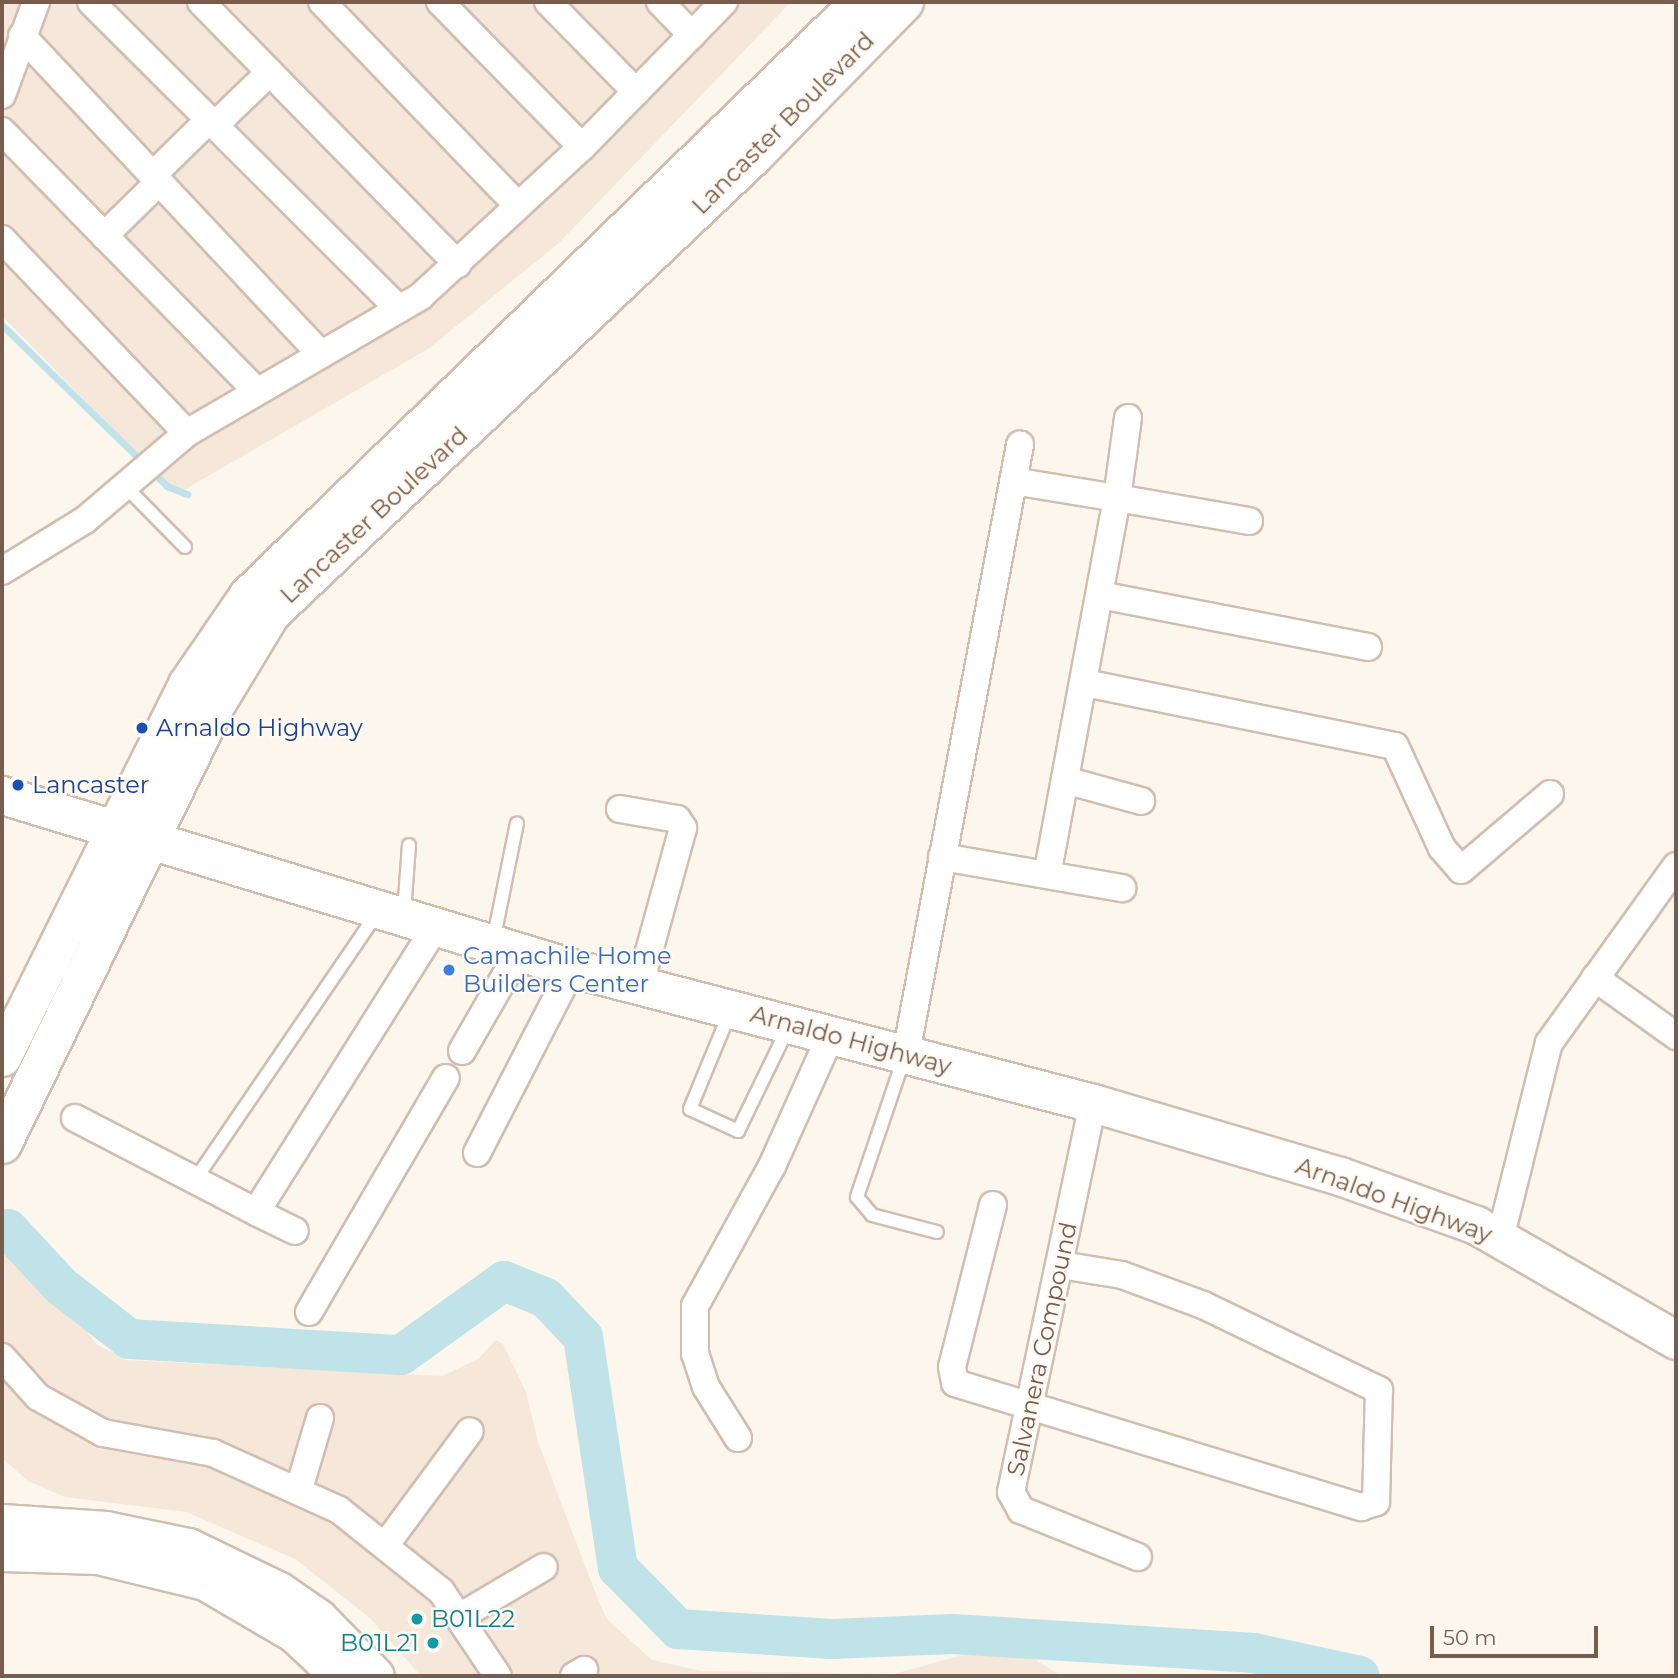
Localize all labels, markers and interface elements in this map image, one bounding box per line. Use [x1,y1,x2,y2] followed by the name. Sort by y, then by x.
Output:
[686,26,880,220] street label: Lancaster Boulevard
[274,421,474,609] street label: Lancaster Boulevard
[156,714,363,742] place label: Arnaldo Highway
[134,720,150,736] marker: Arnaldo Highway
[32,771,149,799] place label: Lancaster
[10,777,26,793] marker: Lancaster
[463,942,671,998] place label: Camachile Home Builders Center
[441,962,457,978] marker: Camachile Home Builders Center
[747,999,955,1081] street label: Arnaldo Highway
[1292,1151,1496,1249] street label: Arnaldo Highway
[1001,1219,1083,1479] street label: Salvanera Compound
[431,1605,515,1633] place label: B01L22
[409,1611,425,1627] marker: B01L22
[1433,1612,1601,1656] scale bar
[1443,1625,1497,1650] text: 50 m
[340,1629,419,1657] place label: B01L21
[425,1635,441,1651] marker: B01L21

